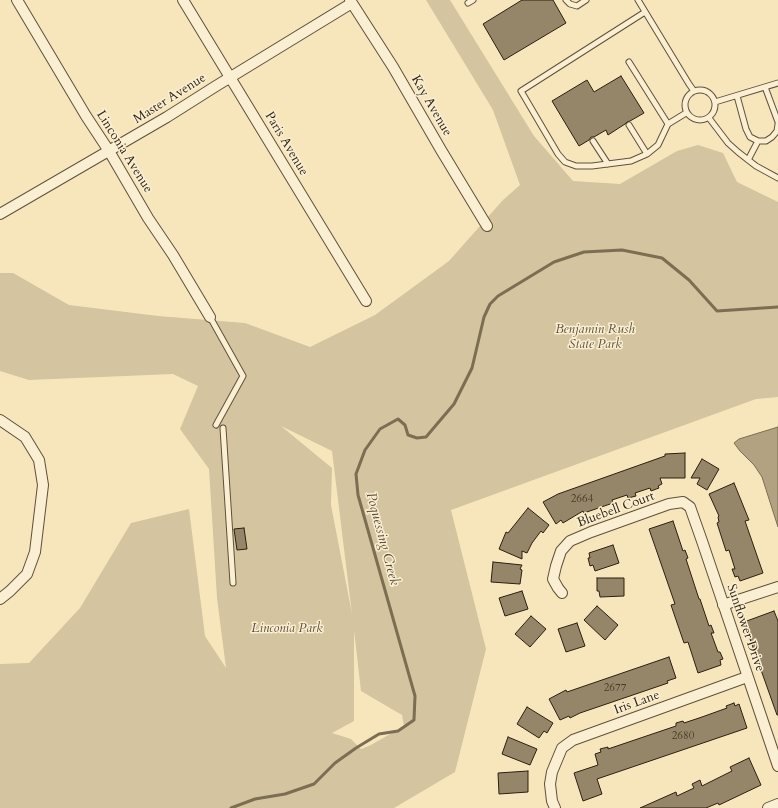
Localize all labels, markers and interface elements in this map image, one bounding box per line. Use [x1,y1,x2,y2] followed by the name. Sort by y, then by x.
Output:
[131,70,209,128] street label: Master Avenue
[407,73,455,139] street label: Kay Avenue
[92,108,156,196] street label: Linconia Avenue
[261,109,311,179] street label: Paris Avenue
[555,322,635,353] park label: Benjamin Rush State Park
[575,489,657,531] street label: Bluebell Court
[362,491,402,587] water label: Poquessing Creek
[571,492,593,506] house number: 2664
[723,582,767,674] street label: Sunflower Drive
[251,621,323,637] park label: Linconia Park
[604,681,626,695] house number: 2677
[612,688,662,718] street label: Iris Lane
[672,729,694,743] house number: 2680

